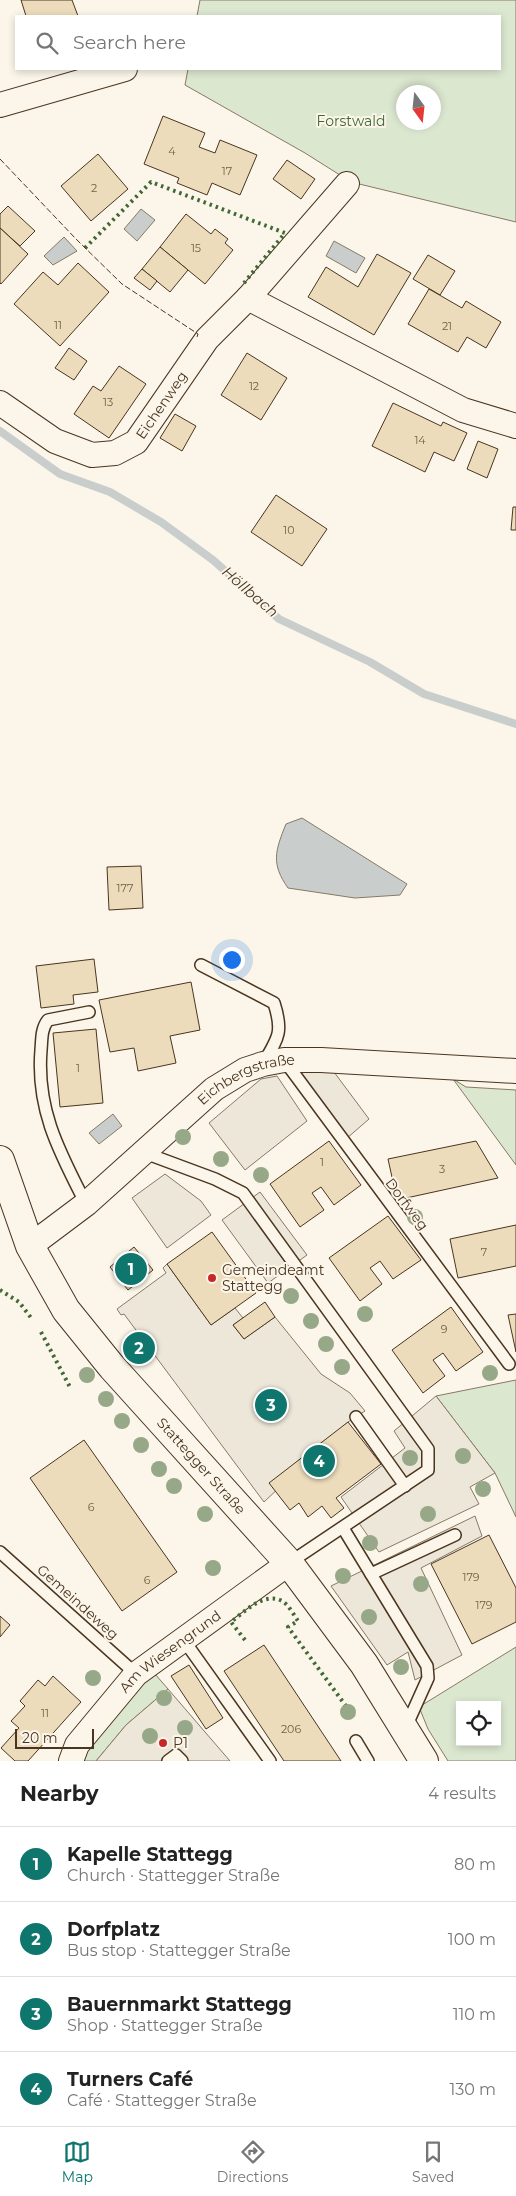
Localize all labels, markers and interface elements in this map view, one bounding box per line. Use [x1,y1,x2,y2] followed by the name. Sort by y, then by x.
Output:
[15,15,501,70] search box
[33,29,61,57] icon: search
[73,31,186,54] text: Search here
[396,85,441,130] north arrow
[317,112,385,130] park label: Forstwald
[168,144,176,158] house number: 4
[222,164,232,178] house number: 17
[91,181,97,195] house number: 2
[191,241,201,255] house number: 15
[54,318,62,332] house number: 11
[442,319,452,333] house number: 21
[132,368,191,442] street label: Eichenweg
[249,379,259,393] house number: 12
[103,395,113,409] house number: 13
[414,433,426,447] house number: 14
[283,523,295,537] house number: 10
[218,562,282,621] water label: Höllbach
[117,881,133,895] house number: 177
[219,947,245,973] your location
[193,1051,295,1109] street label: Eichbergstraße
[76,1061,80,1075] house number: 1
[320,1155,324,1169] house number: 1
[439,1162,445,1176] house number: 3
[381,1174,433,1234] street label: Dorfweg
[481,1245,487,1259] house number: 7
[115,1250,147,1288] pin: 1
[222,1261,325,1295] place label: Gemeindeamt Stattegg
[206,1272,218,1284] marker: Gemeindeamt Stattegg
[441,1322,448,1336] house number: 9
[123,1329,155,1367] pin: 2
[255,1386,287,1424] pin: 3
[153,1414,250,1518] street label: Stattegger Straße
[303,1442,335,1480] pin: 4
[88,1500,95,1514] house number: 6
[33,1561,123,1643] street label: Gemeindeweg
[462,1570,480,1584] house number: 179
[144,1573,151,1587] house number: 6
[475,1598,493,1612] house number: 179
[115,1606,225,1696] street label: Am Wiesengrund
[456,1701,501,1746] map controls
[456,1701,501,1746] button: locate
[41,1706,49,1720] house number: 11
[281,1722,301,1736] house number: 206
[15,1726,94,1749] scale bar
[22,1729,58,1747] text: 20 m
[173,1734,188,1752] place label: P1
[157,1737,169,1749] marker: P1
[20,1781,99,1806] text: Nearby
[428,1784,496,1803] text: 4 results
[67,1843,233,1866] text: Kapelle Stattegg
[33,1855,39,1874] text: 1
[454,1855,496,1874] text: 80 m
[67,1866,280,1885] text: Church · Stattegger Straße
[67,1918,160,1941] text: Dorfplatz
[31,1930,41,1949] text: 2
[448,1930,496,1949] text: 100 m
[67,1941,291,1960] text: Bus stop · Stattegger Straße
[67,1993,292,2016] text: Bauernmarkt Stattegg
[31,2005,41,2024] text: 3
[453,2005,496,2024] text: 110 m
[67,2016,263,2035] text: Shop · Stattegger Straße
[67,2068,193,2091] text: Turners Café
[30,2080,42,2099] text: 4
[449,2080,496,2099] text: 130 m
[67,2091,257,2110] text: Café · Stattegger Straße
[62,2138,93,2186] tab: Map
[217,2138,288,2186] tab: Directions
[412,2138,454,2186] tab: Saved

